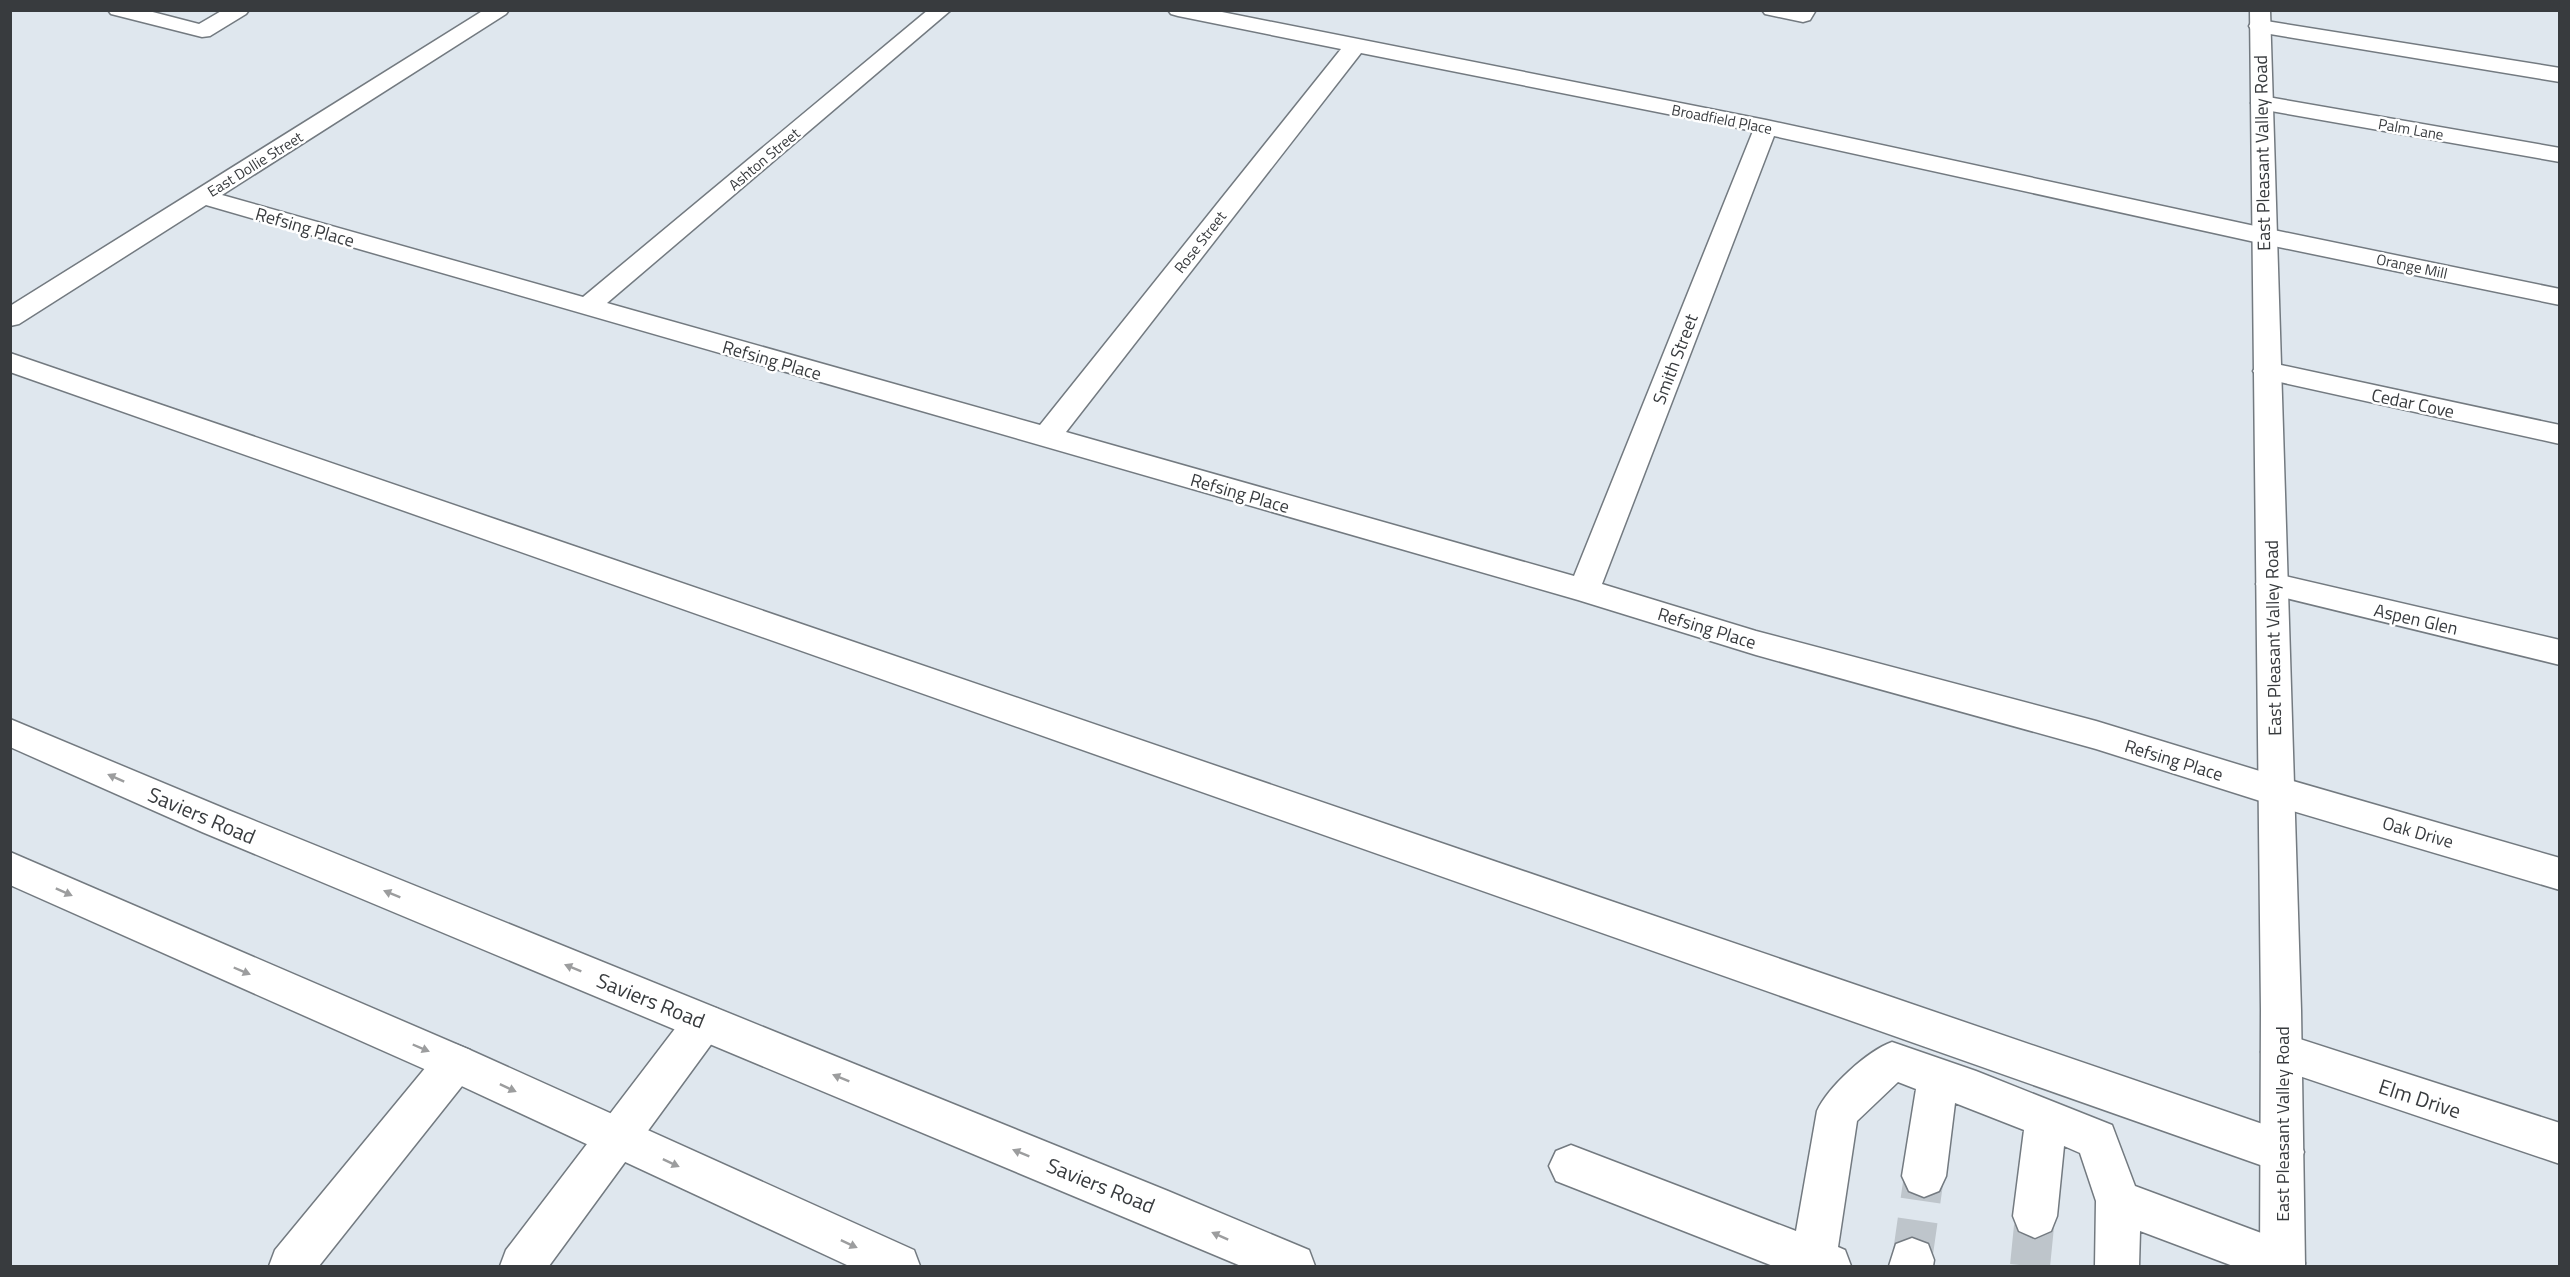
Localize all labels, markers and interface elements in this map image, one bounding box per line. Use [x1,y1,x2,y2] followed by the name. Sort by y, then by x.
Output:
[2247,55,2277,251] street label: East Pleasant Valley Road
[1670,98,1774,140] street label: Broadfield Place
[2377,112,2445,146] street label: Palm Lane
[723,122,805,196] street label: Ashton Street
[203,125,308,203] street label: East Dollie Street
[252,200,358,254] street label: Refsing Place
[1168,205,1232,278] street label: Rose Street
[2374,247,2450,285] street label: Orange Mill
[1645,309,1705,408] street label: Smith Street
[719,333,825,387] street label: Refsing Place
[2369,381,2457,425] street label: Cedar Cove
[1187,466,1293,520] street label: Refsing Place
[2258,540,2288,736] street label: East Pleasant Valley Road
[2371,596,2461,642] street label: Aspen Glen
[1654,600,1760,656] street label: Refsing Place
[2121,732,2227,788] street label: Refsing Place
[106,773,124,783] one-way arrow
[143,778,261,852] street label: Saviers Road
[2379,809,2457,855] street label: Oak Drive
[55,887,73,897] one-way arrow
[383,889,401,898] one-way arrow
[563,963,581,973] one-way arrow
[592,964,710,1036] street label: Saviers Road
[233,967,251,976] one-way arrow
[2269,1026,2296,1222] street label: East Pleasant Valley Road
[412,1044,430,1054] one-way arrow
[2375,1070,2465,1126] street label: Elm Drive
[832,1073,850,1082] one-way arrow
[500,1083,517,1092] one-way arrow
[1012,1147,1030,1157] one-way arrow
[1042,1149,1160,1221] street label: Saviers Road
[663,1158,680,1167] one-way arrow
[1211,1231,1229,1241] one-way arrow
[840,1239,858,1249] one-way arrow

